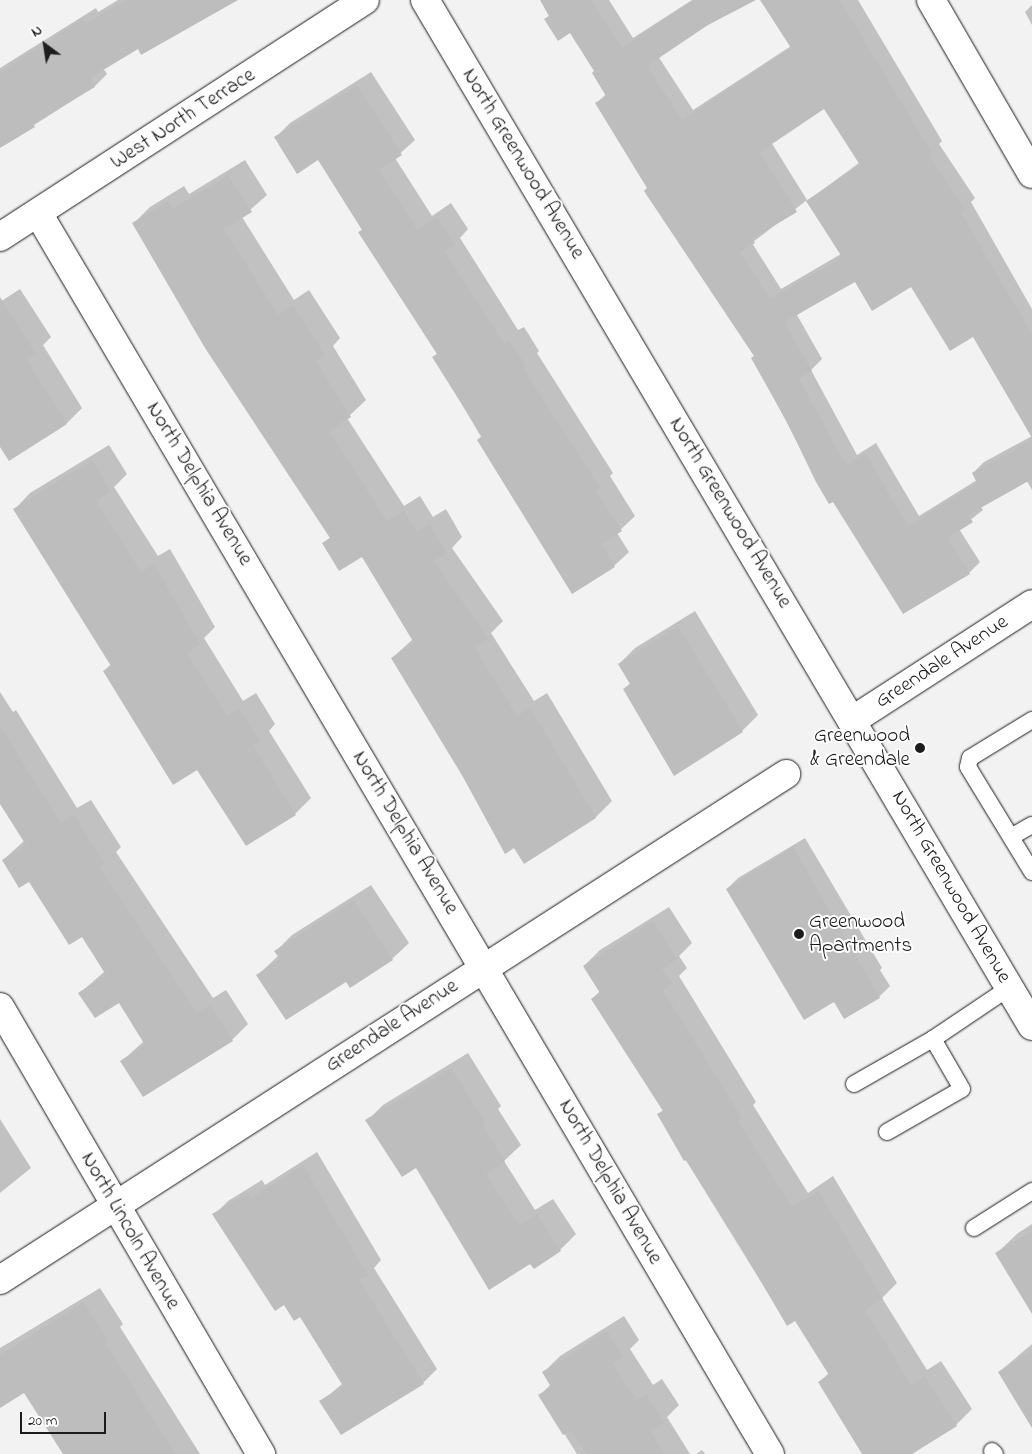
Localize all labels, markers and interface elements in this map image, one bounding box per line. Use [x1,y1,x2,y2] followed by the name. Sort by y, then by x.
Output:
[20,20,70,70] north arrow
[28,20,46,43] text: N
[106,63,260,175] street label: West North Terrace
[456,64,590,264] street label: North Greenwood Avenue
[140,398,258,570] street label: North Delphia Avenue
[663,413,797,613] street label: North Greenwood Avenue
[871,610,1013,714] street label: Greendale Avenue
[810,723,910,773] place label: Greenwood & Greendale
[914,742,926,754] marker: Greenwood & Greendale
[346,747,464,919] street label: North Delphia Avenue
[886,786,1016,988] street label: North Greenwood Avenue
[809,909,912,959] place label: Greenwood Apartments
[793,928,805,940] marker: Greenwood Apartments
[321,974,463,1078] street label: Greendale Avenue
[553,1095,667,1269] street label: North Delphia Avenue
[75,1148,185,1314] street label: North Lincoln Avenue
[22,1402,109,1434] scale bar
[28,1410,57,1432] text: 20 m

